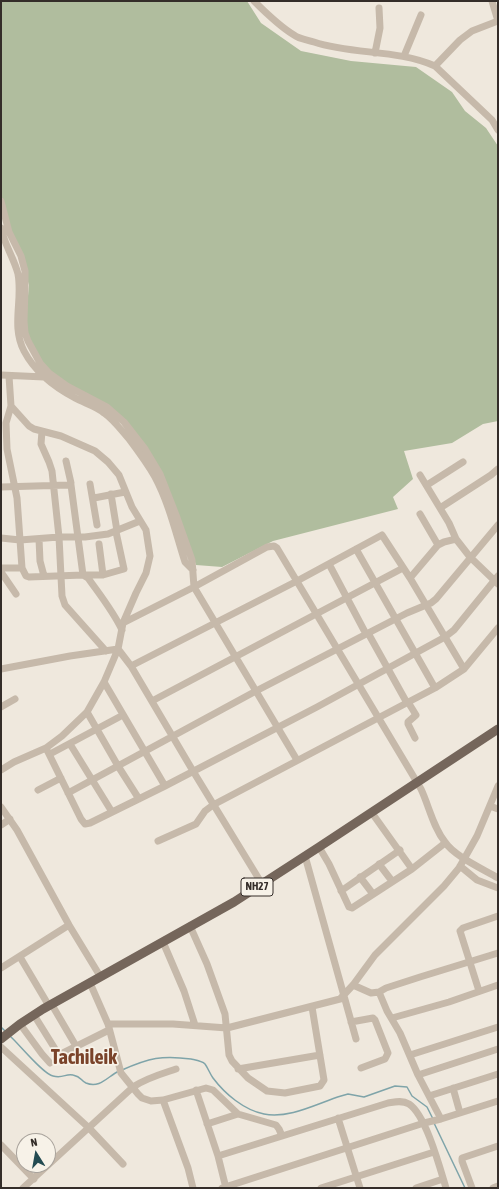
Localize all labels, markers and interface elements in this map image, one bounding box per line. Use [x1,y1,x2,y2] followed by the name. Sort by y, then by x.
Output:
[241,878,273,896] road number: NH27
[51,1046,117,1070] district label: Tachileik
[16,1133,56,1173] north arrow
[30,1136,38,1149] text: N

